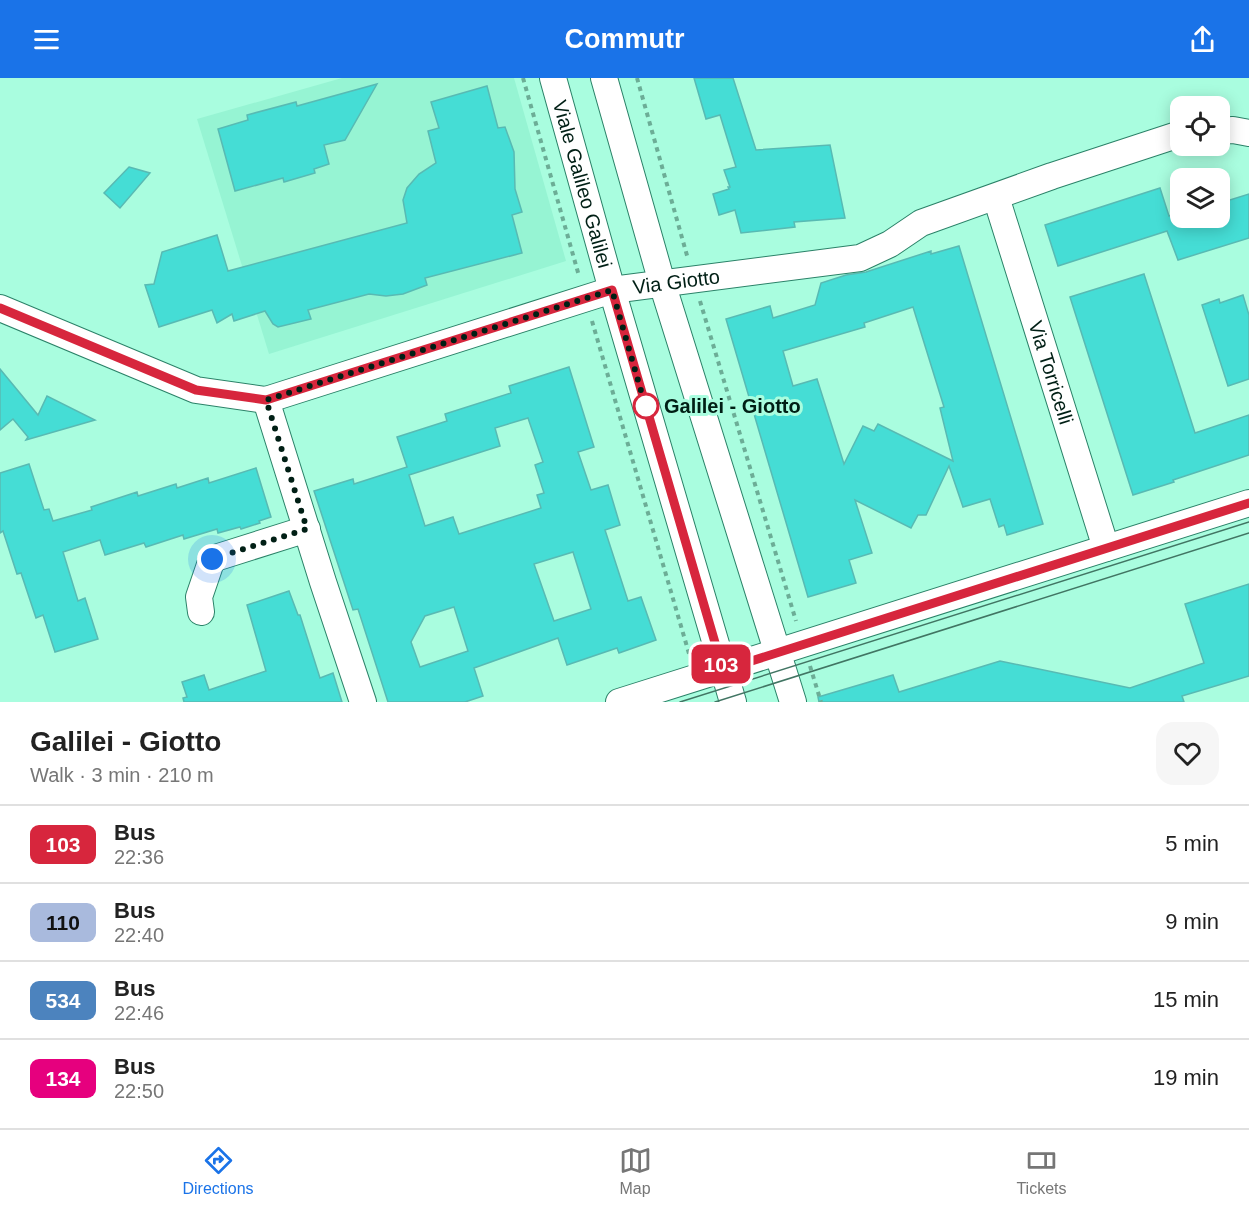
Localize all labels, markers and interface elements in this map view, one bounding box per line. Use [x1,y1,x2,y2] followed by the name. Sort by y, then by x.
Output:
[30,23,63,56] icon: menu
[1186,23,1219,56] icon: share
[565,24,685,54] text: Commutr
[1170,96,1230,228] map controls
[1170,96,1230,156] button: locate
[549,98,616,270] street label: Viale Galileo Galilei
[1170,168,1230,228] button: layers
[631,265,721,298] street label: Via Giotto
[1025,318,1078,427] street label: Via Torricelli
[633,393,659,419] marker: Galilei - Giotto
[664,395,801,417] place label: Galilei - Giotto
[197,544,227,574] your location
[686,644,756,684] line badge: 103
[703,653,739,676] text: 103
[1156,722,1219,785] button: heart
[30,726,221,757] text: Galilei - Giotto
[30,764,214,786] text: Walk · 3 min · 210 m
[114,820,156,845] text: Bus
[1165,831,1219,856] text: 5 min
[45,833,81,856] text: 103
[114,846,164,868] text: 22:36
[114,898,156,923] text: Bus
[1165,909,1219,934] text: 9 min
[46,911,80,934] text: 110
[114,924,164,946] text: 22:40
[114,976,156,1001] text: Bus
[1153,987,1219,1012] text: 15 min
[45,989,81,1012] text: 534
[114,1002,164,1024] text: 22:46
[114,1054,156,1079] text: Bus
[1153,1065,1219,1090] text: 19 min
[45,1067,81,1090] text: 134
[114,1080,164,1102] text: 22:50
[182,1144,254,1198] tab: Directions
[619,1144,652,1198] tab: Map
[1016,1144,1067,1198] tab: Tickets

